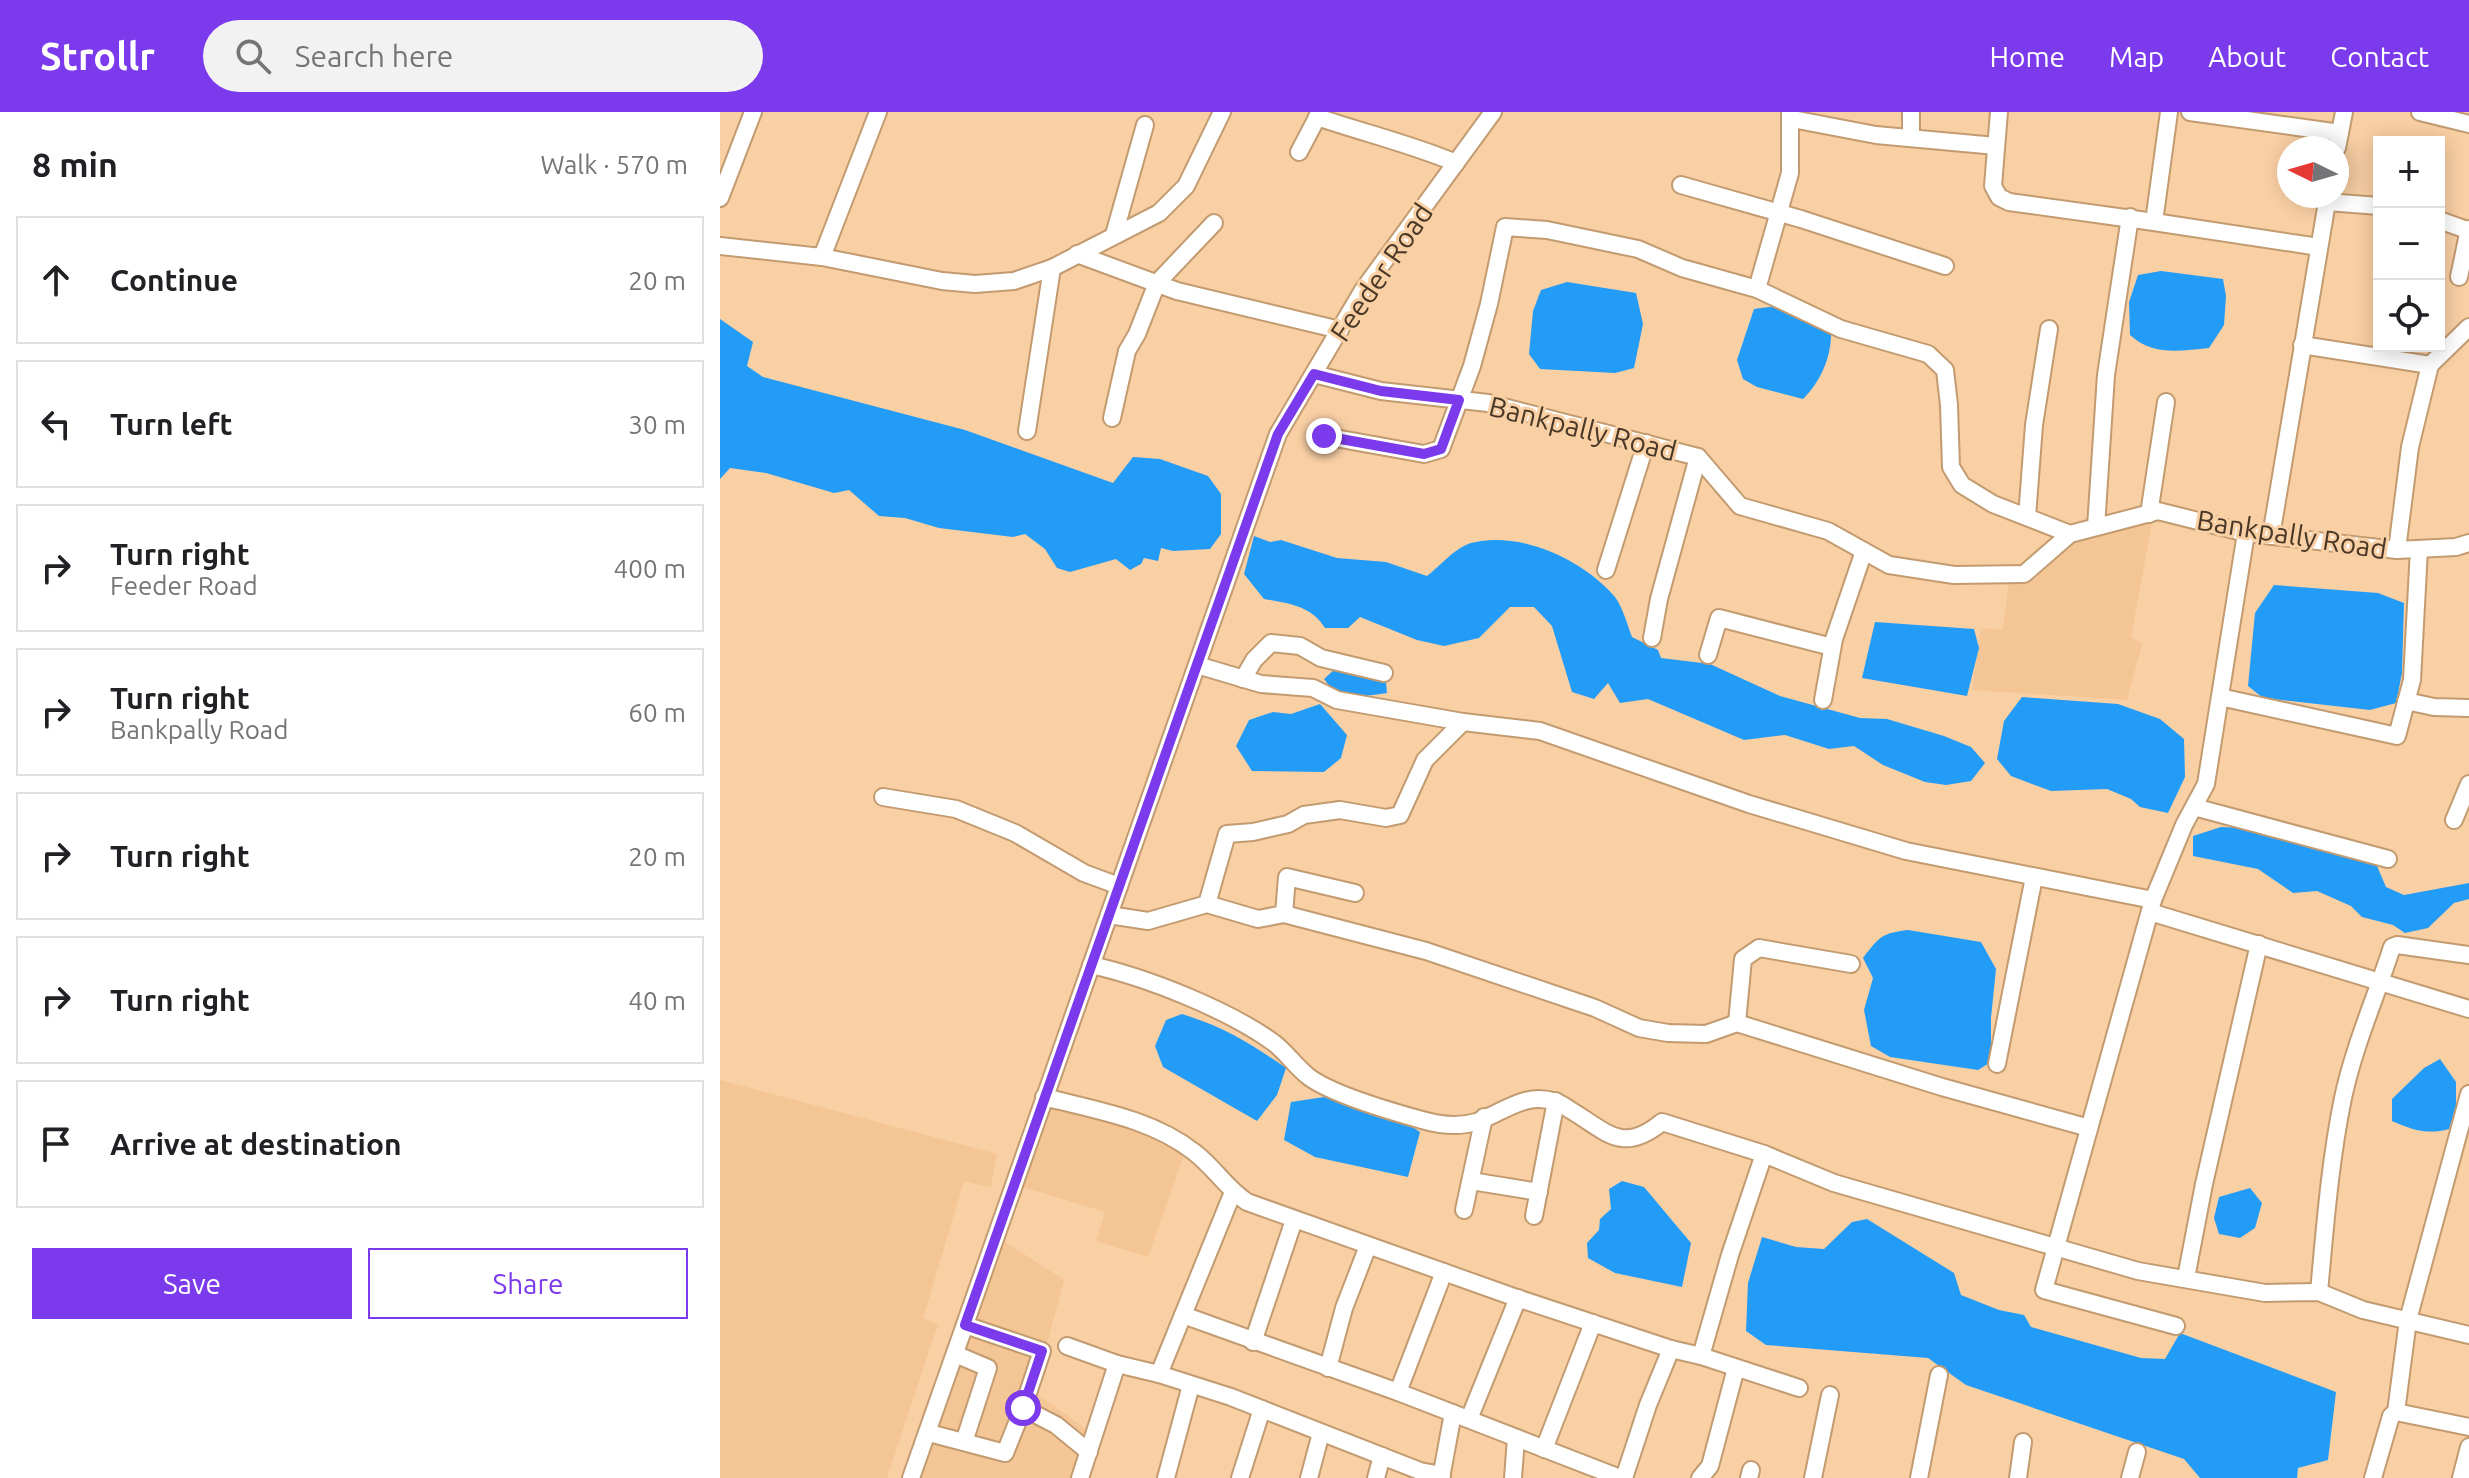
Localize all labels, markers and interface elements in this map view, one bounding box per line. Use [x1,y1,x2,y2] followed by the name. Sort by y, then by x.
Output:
[203,20,763,92] search box
[231,34,275,78] icon: search
[40,35,155,77] text: Strollr
[295,39,453,73] text: Search here
[1990,41,2065,72] text: Home
[2109,41,2164,72] text: Map
[2208,41,2286,72] text: About
[2330,41,2429,72] text: Contact
[2277,136,2349,208] north arrow
[2373,136,2445,352] map controls
[2373,136,2445,208] button: +
[32,145,118,183] text: 8 min
[540,150,688,179] text: Walk · 570 m
[1324,197,1438,347] street label: Feeder Road
[2373,208,2445,280] button: −
[34,258,78,302] icon: ahead
[110,263,238,297] text: Continue
[628,266,686,295] text: 20 m
[2373,280,2445,352] button: locate
[1486,390,1680,466] street label: Bankpally Road
[34,402,78,446] icon: left
[110,407,232,441] text: Turn left
[628,410,686,439] text: 30 m
[1306,418,1342,454] route end
[2195,504,2389,564] street label: Bankpally Road
[110,537,250,571] text: Turn right
[34,546,78,590] icon: right
[614,554,686,583] text: 400 m
[110,571,258,600] text: Feeder Road
[110,681,250,715] text: Turn right
[34,690,78,734] icon: right
[628,698,686,727] text: 60 m
[110,715,288,744] text: Bankpally Road
[34,834,78,878] icon: right
[110,839,250,873] text: Turn right
[628,842,686,871] text: 20 m
[34,978,78,1022] icon: right
[110,983,250,1017] text: Turn right
[628,986,686,1015] text: 40 m
[34,1122,78,1166] icon: arrive
[110,1127,402,1161] text: Arrive at destination
[32,1248,352,1319] button: Save
[368,1248,688,1319] button: Share
[1005,1390,1041,1426] route start

